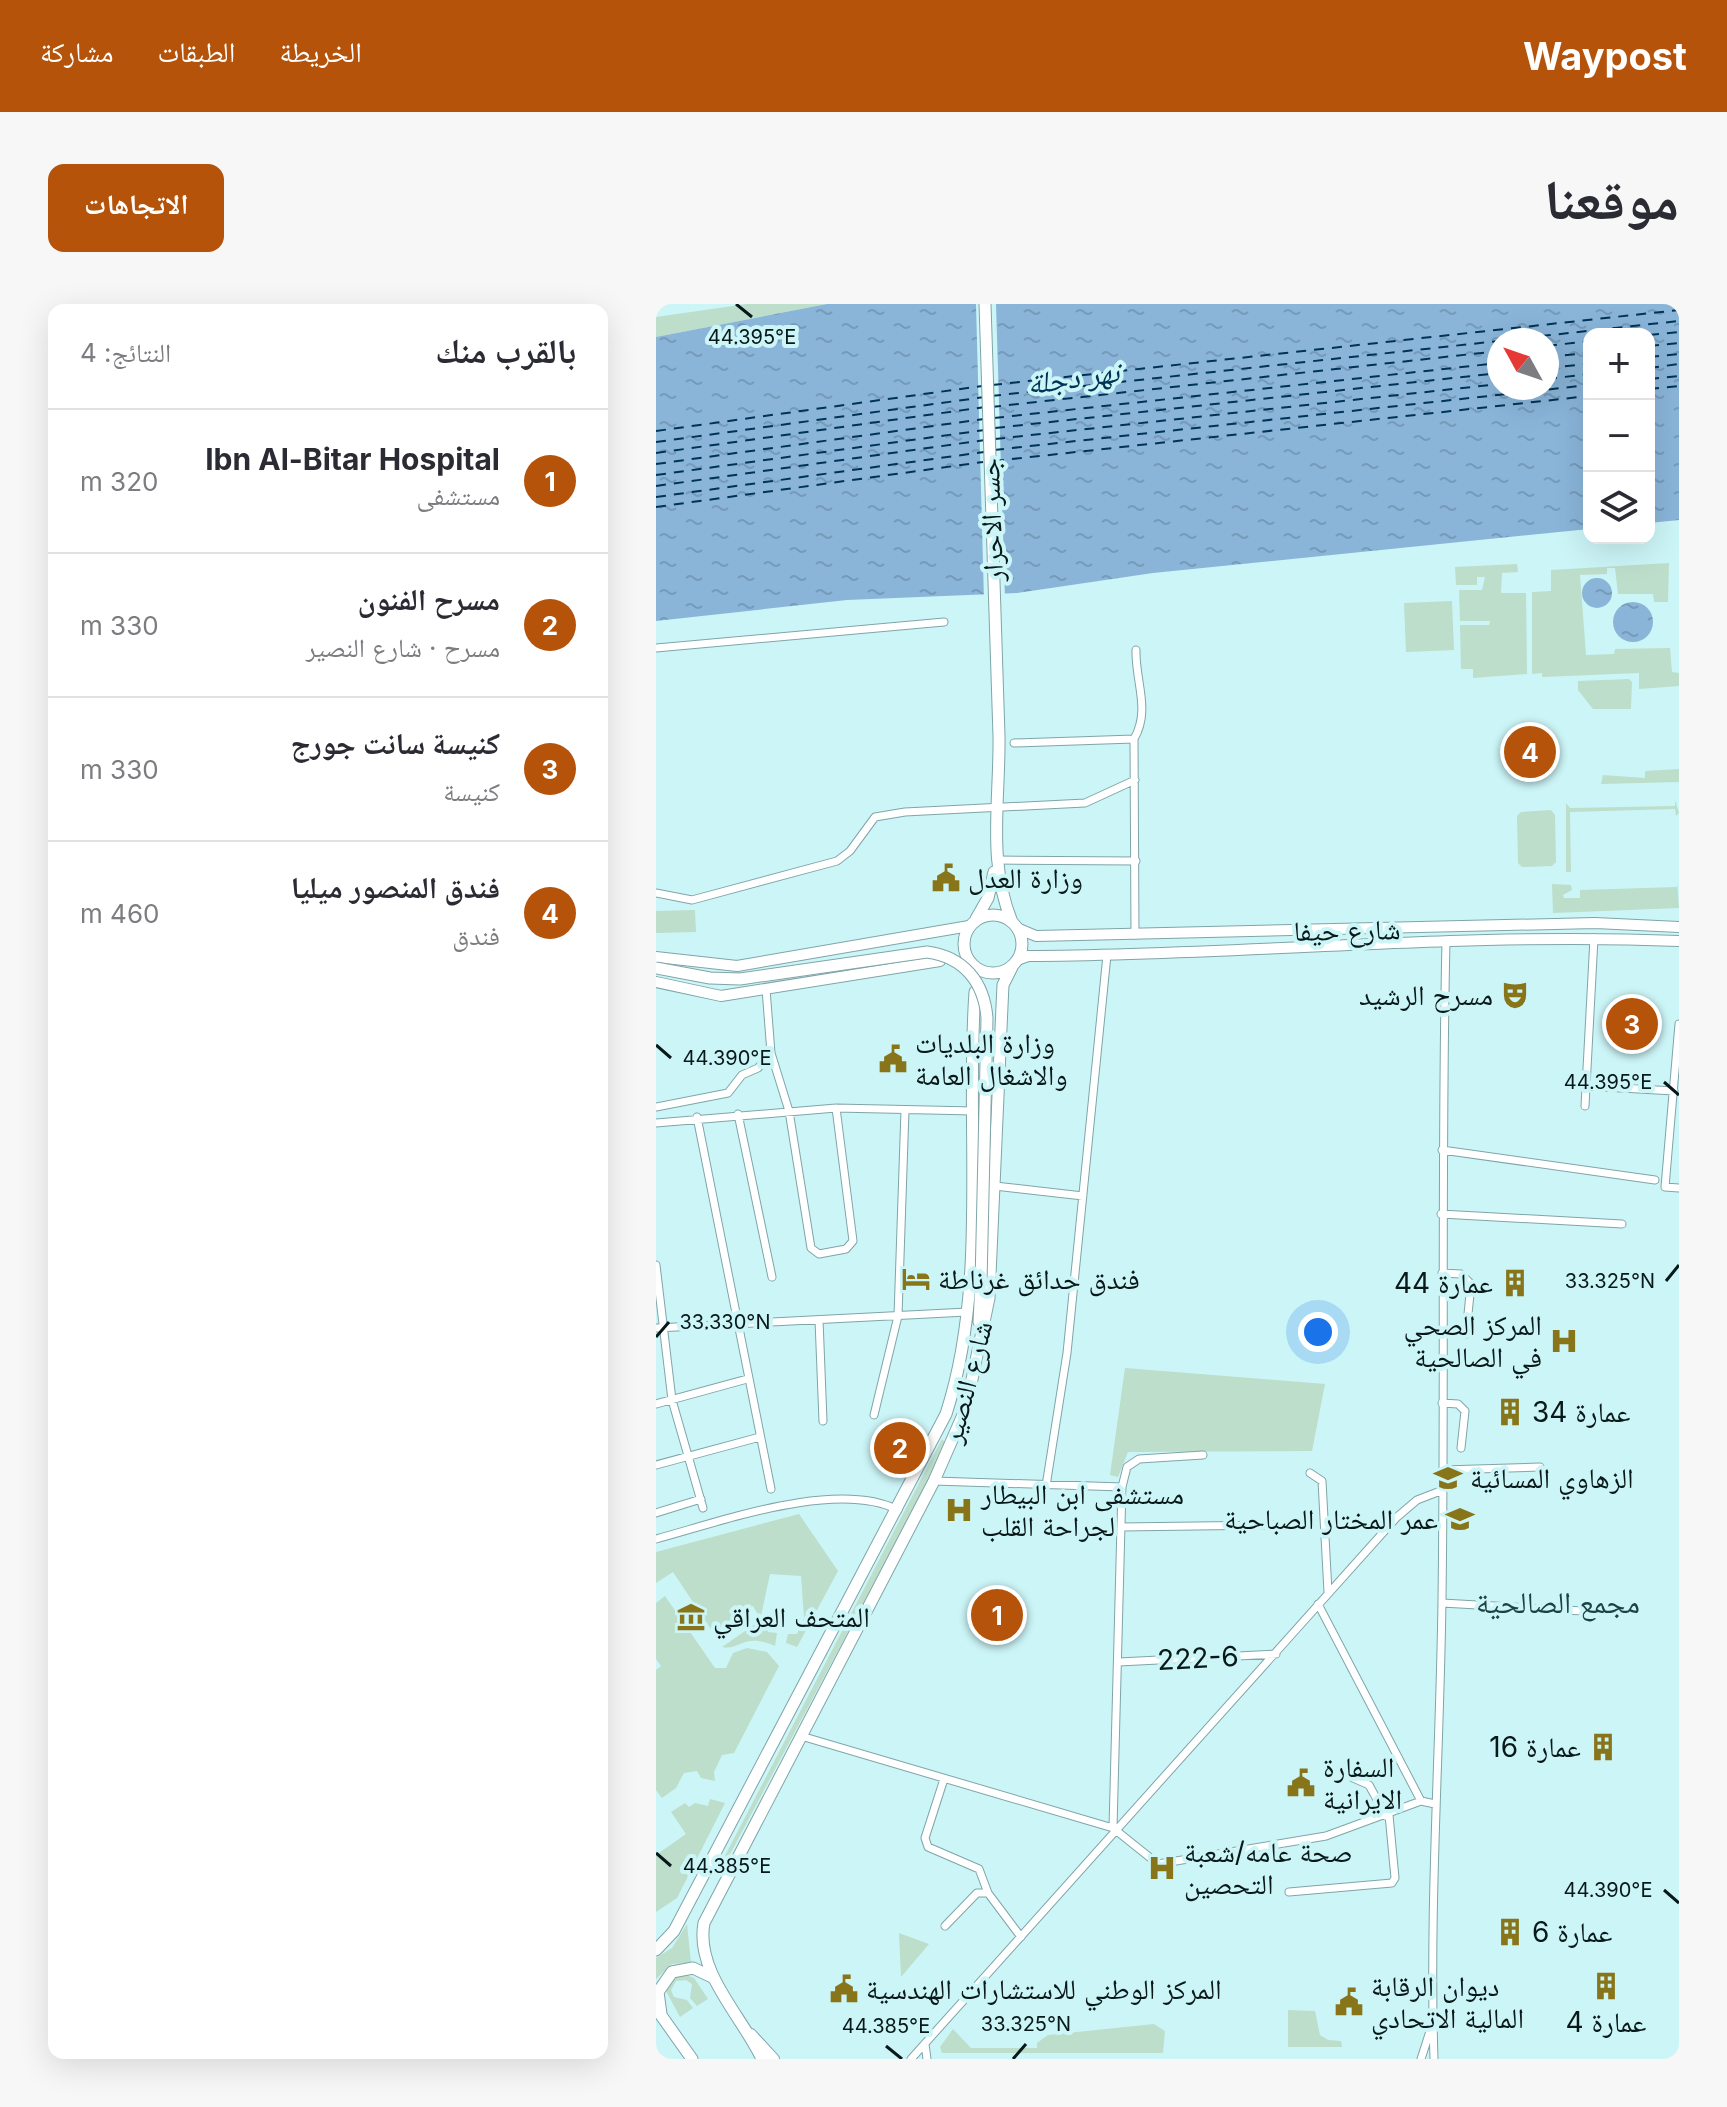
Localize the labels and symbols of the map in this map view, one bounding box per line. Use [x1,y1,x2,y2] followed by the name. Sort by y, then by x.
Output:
[708,325,796,349] text: 44.395°E
[1487,328,1559,400] north arrow
[1025,352,1126,401] water label: نهر دجلة
[972,458,1010,583] street label: جسر الاحرار
[1504,722,1556,782] pin: 4
[968,861,1083,895] place label: وزارة العدل
[931,863,961,893] public building icon: وزارة العدل
[1293,912,1401,949] street label: شارع حيفا
[1359,978,1493,1013] place label: مسرح الرشيد
[1500,980,1530,1010] theatre icon: مسرح الرشيد
[1606,994,1658,1054] pin: 3
[915,1026,1068,1092] place label: وزارة البلديات والاشغال العامة
[878,1044,908,1074] public building icon: وزارة البلديات والاشغال العامة
[683,1046,771,1070] text: 44.390°E
[1564,1070,1652,1094] text: 44.395°E
[938,1262,1140,1297] place label: فندق حدائق غرناطة
[901,1264,931,1294] hotel icon: فندق حدائق غرناطة
[1394,1266,1493,1300] place label: عمارة 44
[1500,1268,1530,1298] building icon: عمارة 44
[1565,1269,1655,1293] text: 33.325°N
[1403,1308,1542,1380] place label: المركز الصحي في الصالحية
[680,1310,771,1334] text: 33.330°N
[1298,1312,1338,1352] your location
[934,1317,1001,1448] street label: شارع النصیر
[1549,1326,1579,1356] hospital icon: المركز الصحي في الصالحية
[1532,1395,1630,1429] place label: عمارة 34
[1495,1397,1525,1427] building icon: عمارة 34
[874,1418,926,1478] pin: 2
[1470,1461,1634,1501] place label: الزهاوي المسائية
[1433,1463,1463,1493] school or university icon: الزهاوي المسائية
[980,1477,1184,1543] place label: مستشفى ابن البيطار لجراحة القلب
[944,1495,974,1525] hospital icon: مستشفى ابن البيطار لجراحة القلب
[1224,1502,1438,1536] place label: عمر المختار الصباحية
[1445,1504,1475,1534] school or university icon: عمر المختار الصباحية
[1476,1584,1640,1622] district label: مجمع الصالحية
[971,1585,1023,1645] pin: 1
[713,1600,870,1640] place label: المتحف العراقي
[676,1602,706,1632] museum icon: المتحف العراقي
[1156,1639,1240,1677] street label: 222-6
[1489,1730,1581,1764] place label: عمارة 16
[1588,1732,1618,1762] building icon: عمارة 16
[1323,1750,1402,1816] place label: السفارة الايرانية
[1286,1768,1316,1798] public building icon: السفارة الايرانية
[1184,1835,1353,1902] place label: صحة عامه/شعبة التحصين
[1147,1853,1177,1883] hospital icon: صحة عامه/شعبة التحصين
[683,1854,771,1878] text: 44.385°E
[1564,1878,1652,1902] text: 44.390°E
[1532,1915,1612,1949] place label: عمارة 6
[1495,1917,1525,1947] building icon: عمارة 6
[1371,1969,1524,2041] place label: ديوان الرقابة المالية الاتحادي
[1591,1971,1621,2001] building icon: عمارة 4
[866,1972,1222,2012] place label: المركز الوطني للاستشارات الهندسية
[829,1974,859,2004] public building icon: المركز الوطني للاستشارات الهندسية
[1334,1987,1364,2017] public building icon: ديوان الرقابة المالية الاتحادي
[1566,2005,1647,2039] place label: عمارة 4
[981,2012,1071,2036] text: 33.325°N
[842,2014,930,2038] text: 44.385°E

